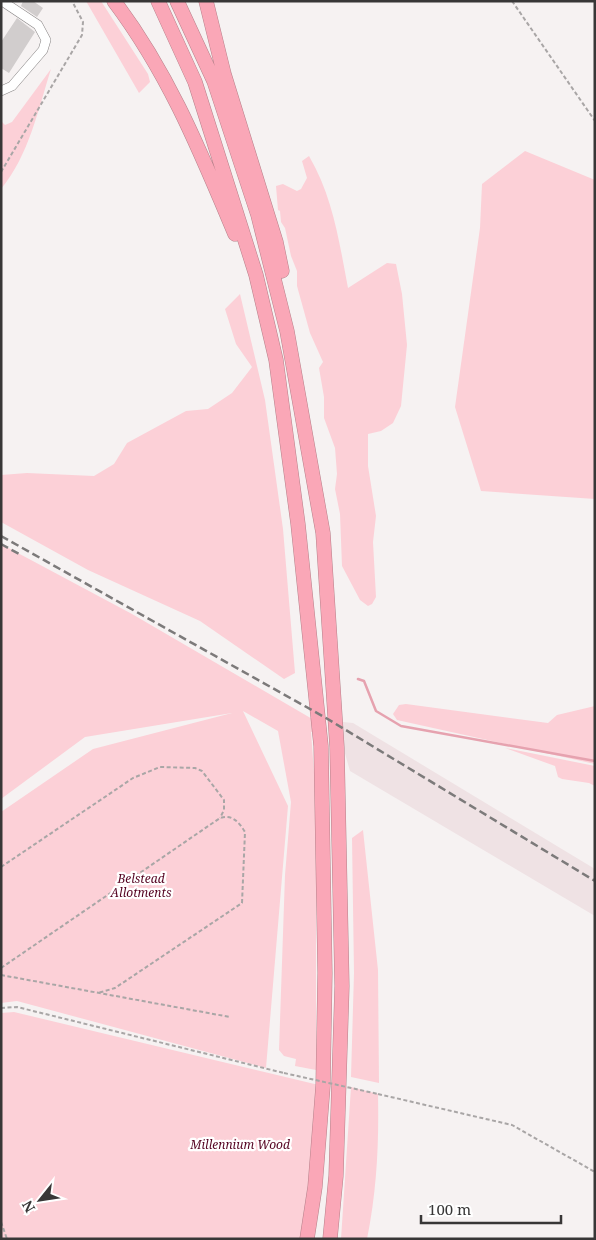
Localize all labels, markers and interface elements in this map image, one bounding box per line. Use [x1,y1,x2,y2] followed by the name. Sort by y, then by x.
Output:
[110,870,172,901] park label: Belstead Allotments
[189,1136,290,1153] park label: Millennium Wood
[15,1175,65,1225] north arrow
[421,1192,561,1224] scale bar
[17,1197,39,1216] text: N
[428,1199,471,1219] text: 100 m

